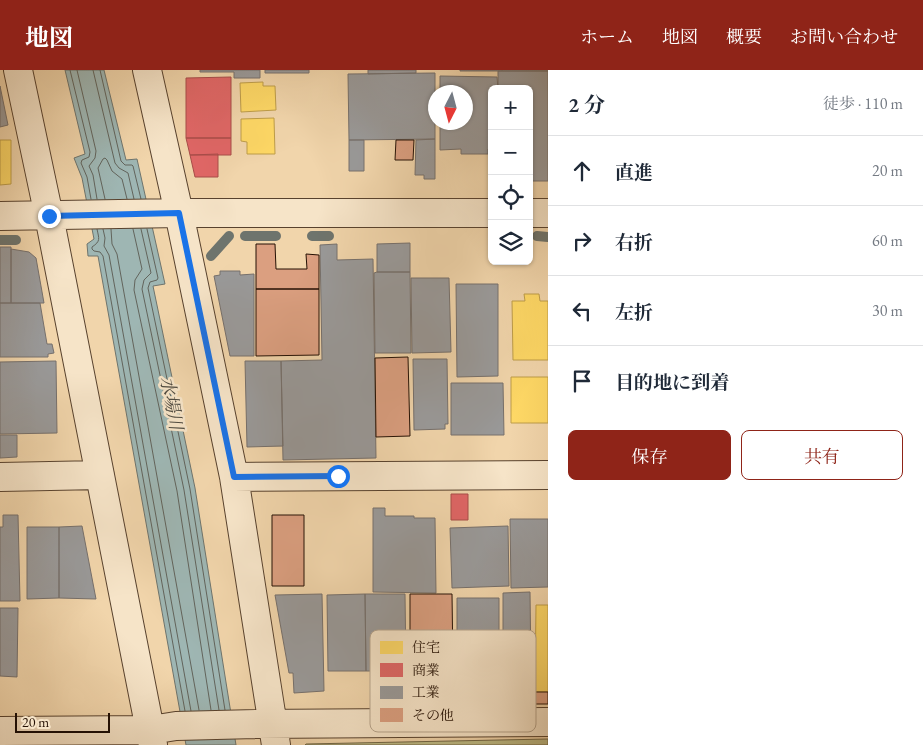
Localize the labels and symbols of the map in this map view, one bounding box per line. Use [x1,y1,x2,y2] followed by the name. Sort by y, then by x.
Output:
[428,85,473,130] north arrow
[38,205,61,228] route end
[156,374,189,434] water label: 水場川
[327,465,350,488] route start
[370,630,536,732] legend
[412,638,440,656] text: 住宅
[412,661,440,679] text: 商業
[412,683,440,701] text: 工業
[412,706,454,724] text: その他
[15,710,110,733] scale bar

